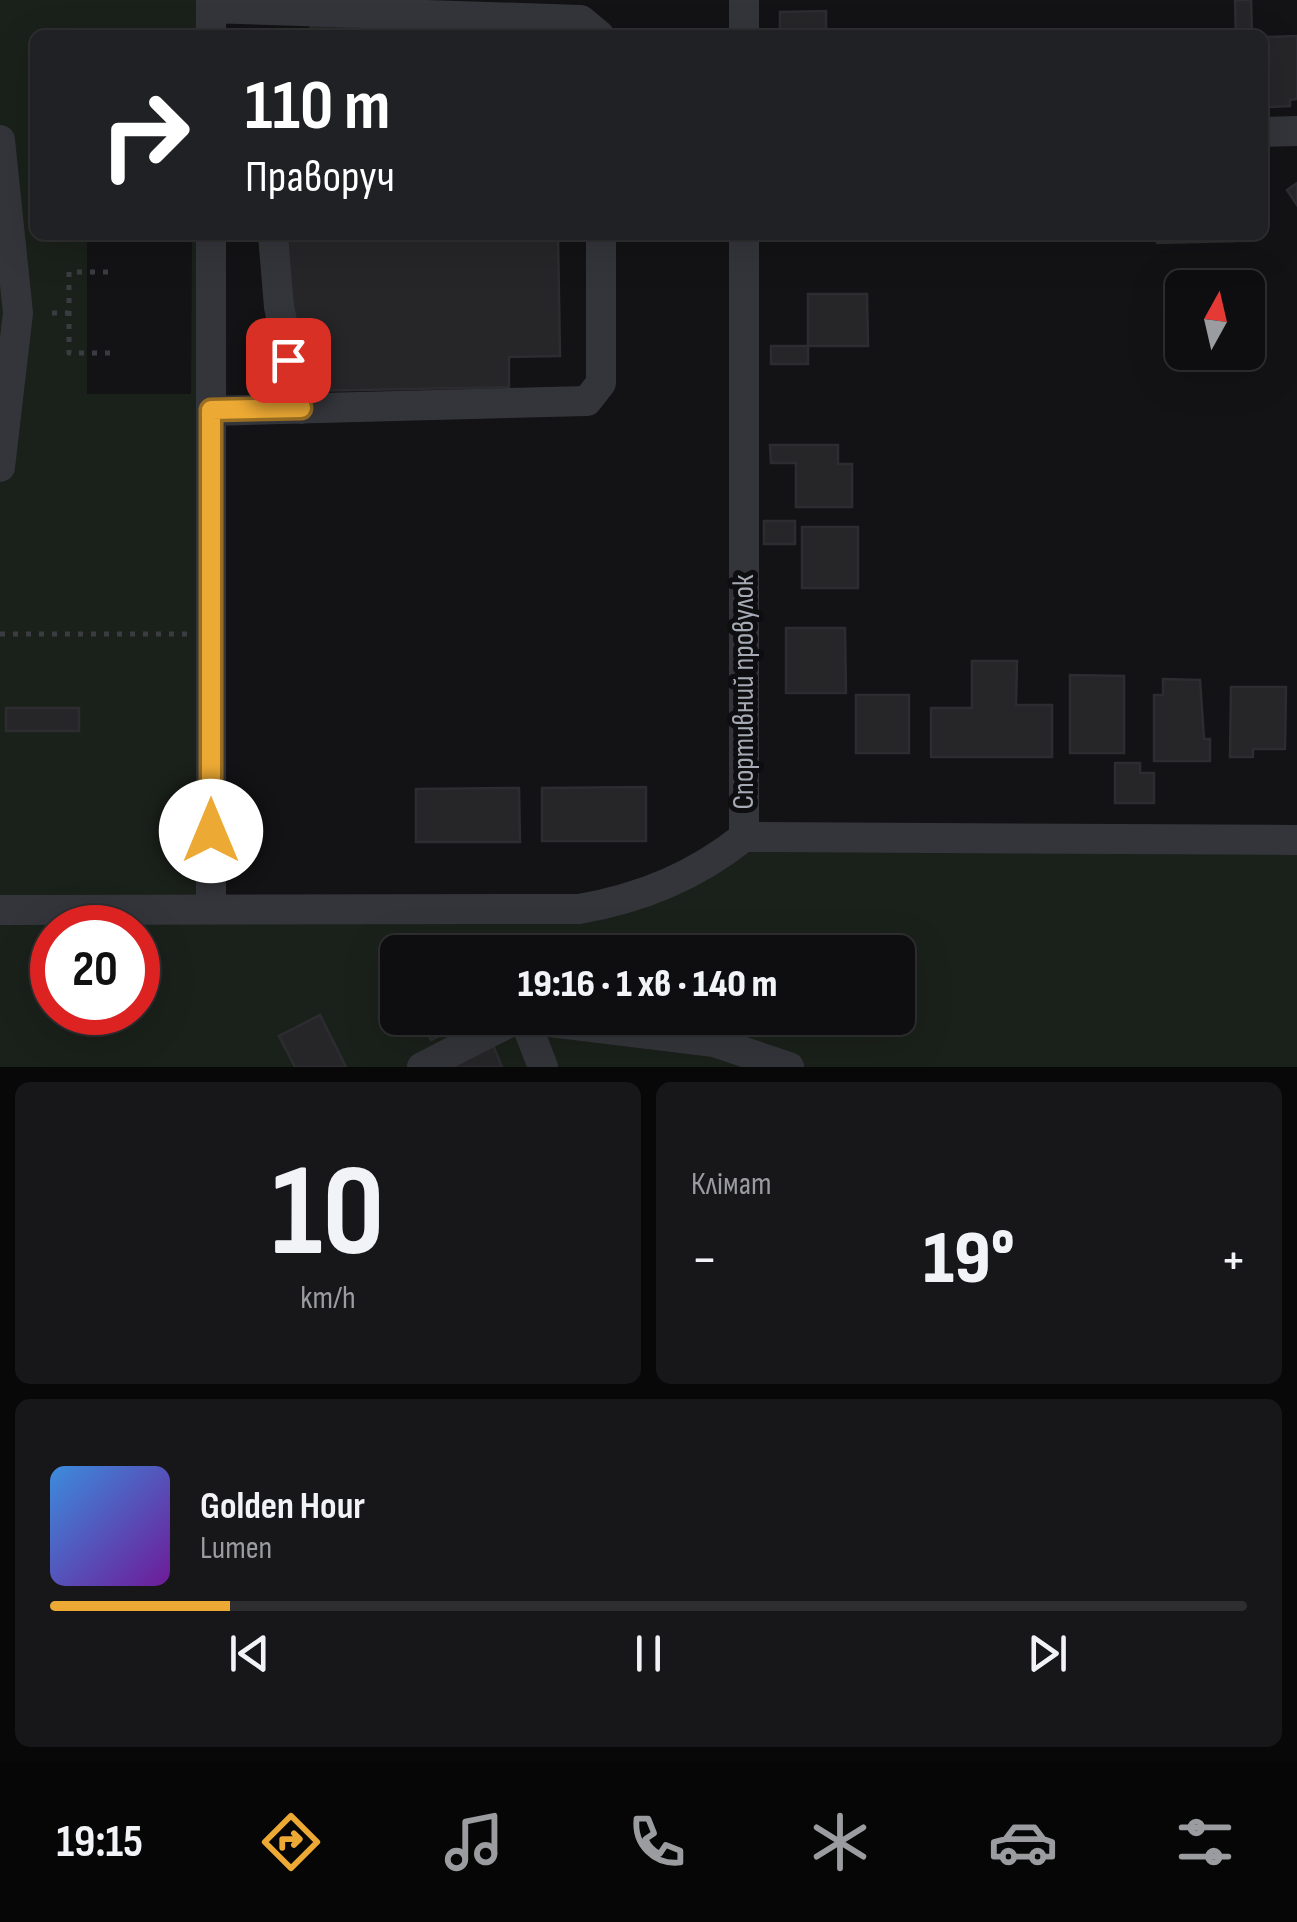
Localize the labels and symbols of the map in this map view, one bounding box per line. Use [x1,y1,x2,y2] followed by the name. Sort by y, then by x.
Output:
[1165,270,1265,370] north arrow
[246,318,331,403] pin
[726,574,762,809] street label: Спортивний провулок
[159,779,263,883] position arrow
[30,905,160,1035] speed limit sign: 20

